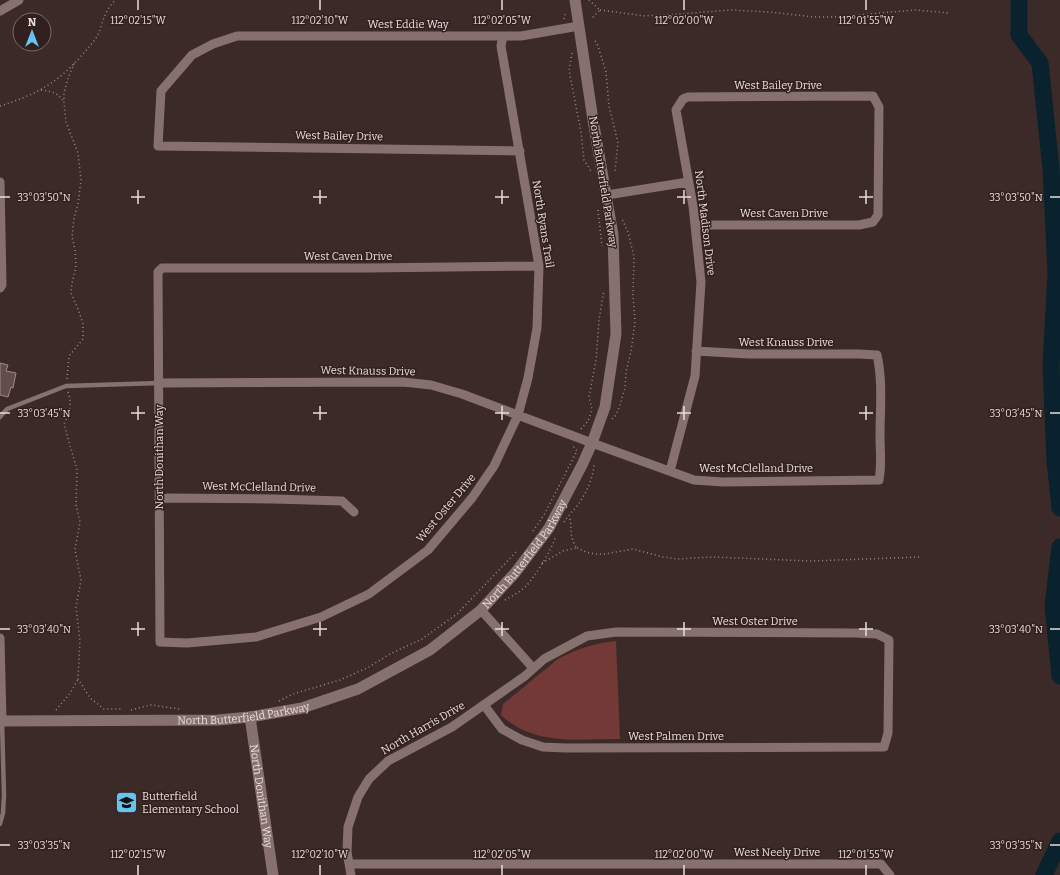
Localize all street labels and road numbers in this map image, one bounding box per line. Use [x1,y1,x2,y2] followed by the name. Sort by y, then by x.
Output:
[368,18,449,31] street label: West Eddie Way
[734,79,822,92] street label: West Bailey Drive
[586,115,620,249] street label: North Butterfield Parkway
[295,129,383,143] street label: West Bailey Drive
[692,170,718,276] street label: North Madison Drive
[530,179,556,269] street label: North Ryans Trail
[740,207,828,220] street label: West Caven Drive
[304,250,392,263] street label: West Caven Drive
[738,336,834,349] street label: West Knauss Drive
[320,364,416,378] street label: West Knauss Drive
[153,404,166,509] street label: North Donithan Way
[699,462,813,475] street label: West McClelland Drive
[414,471,478,545] street label: West Oster Drive
[202,480,316,494] street label: West McClelland Drive
[479,497,569,611] street label: North Butterfield Parkway
[712,615,798,628] street label: West Oster Drive
[177,699,312,727] street label: North Butterfield Parkway
[379,699,467,757] street label: North Harris Drive
[628,730,724,743] street label: West Palmen Drive
[248,743,276,849] street label: North Donithan Way
[734,846,820,859] street label: West Neely Drive

